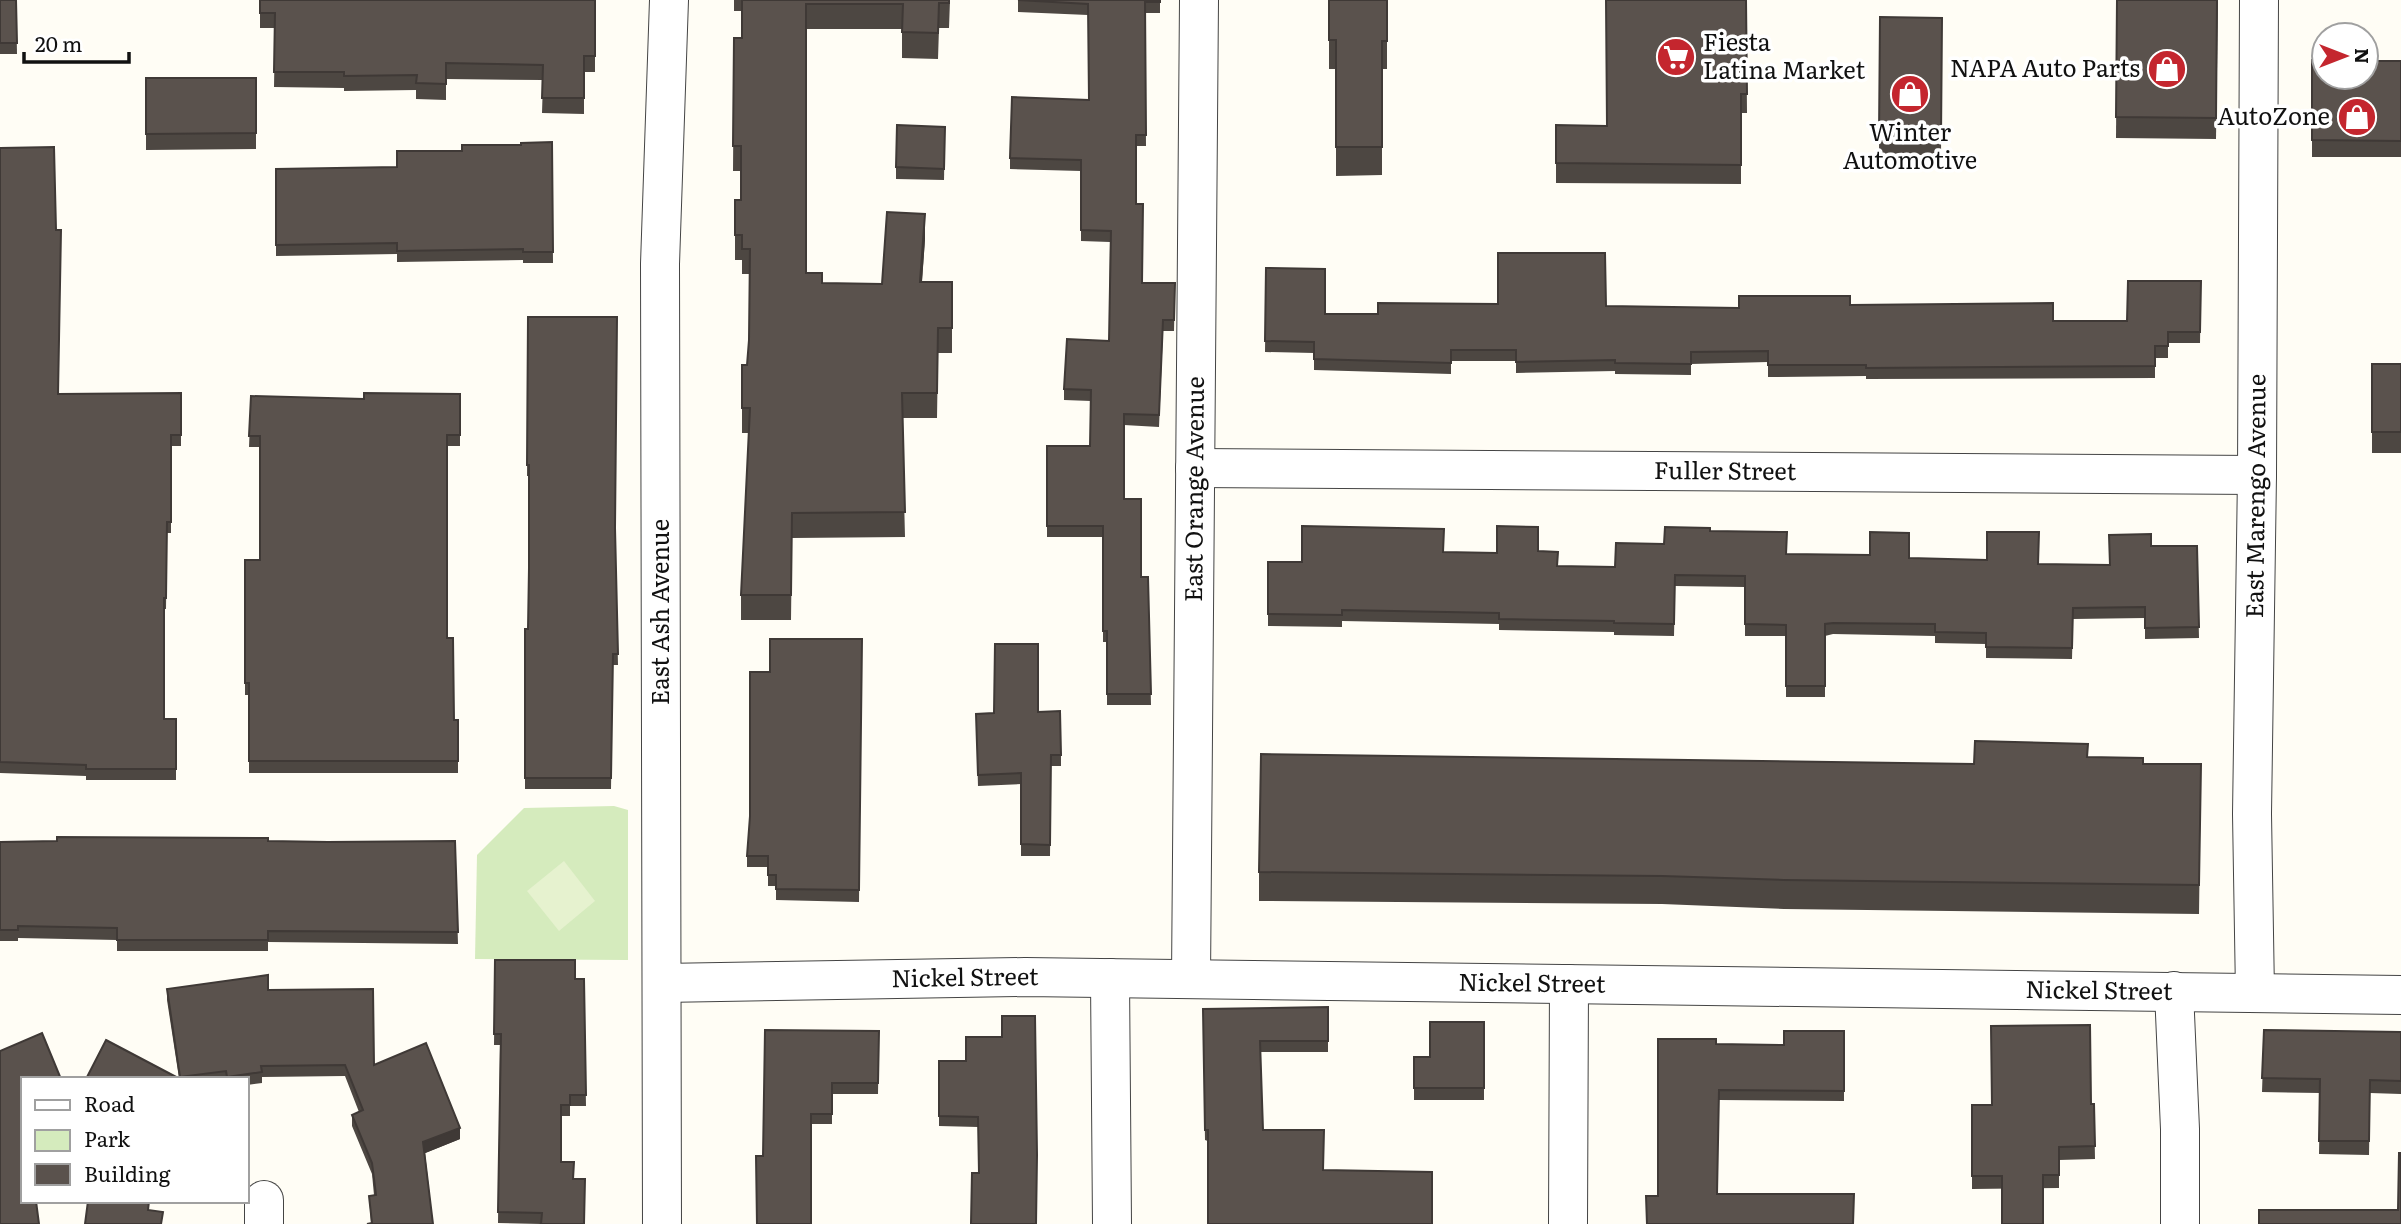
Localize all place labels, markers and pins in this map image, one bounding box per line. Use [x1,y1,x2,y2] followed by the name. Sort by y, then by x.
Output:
[1703,23,1865,86] place label: Fiesta Latina Market
[1655,36,1697,78] supermarket icon: Fiesta Latina Market
[2146,48,2188,90] shop icon: NAPA Auto Parts
[1950,49,2140,84] place label: NAPA Auto Parts
[1889,73,1931,115] shop icon: Winter Automotive
[2336,96,2378,138] shop icon: AutoZone
[2217,97,2330,132] place label: AutoZone
[1843,113,1977,176] place label: Winter Automotive

